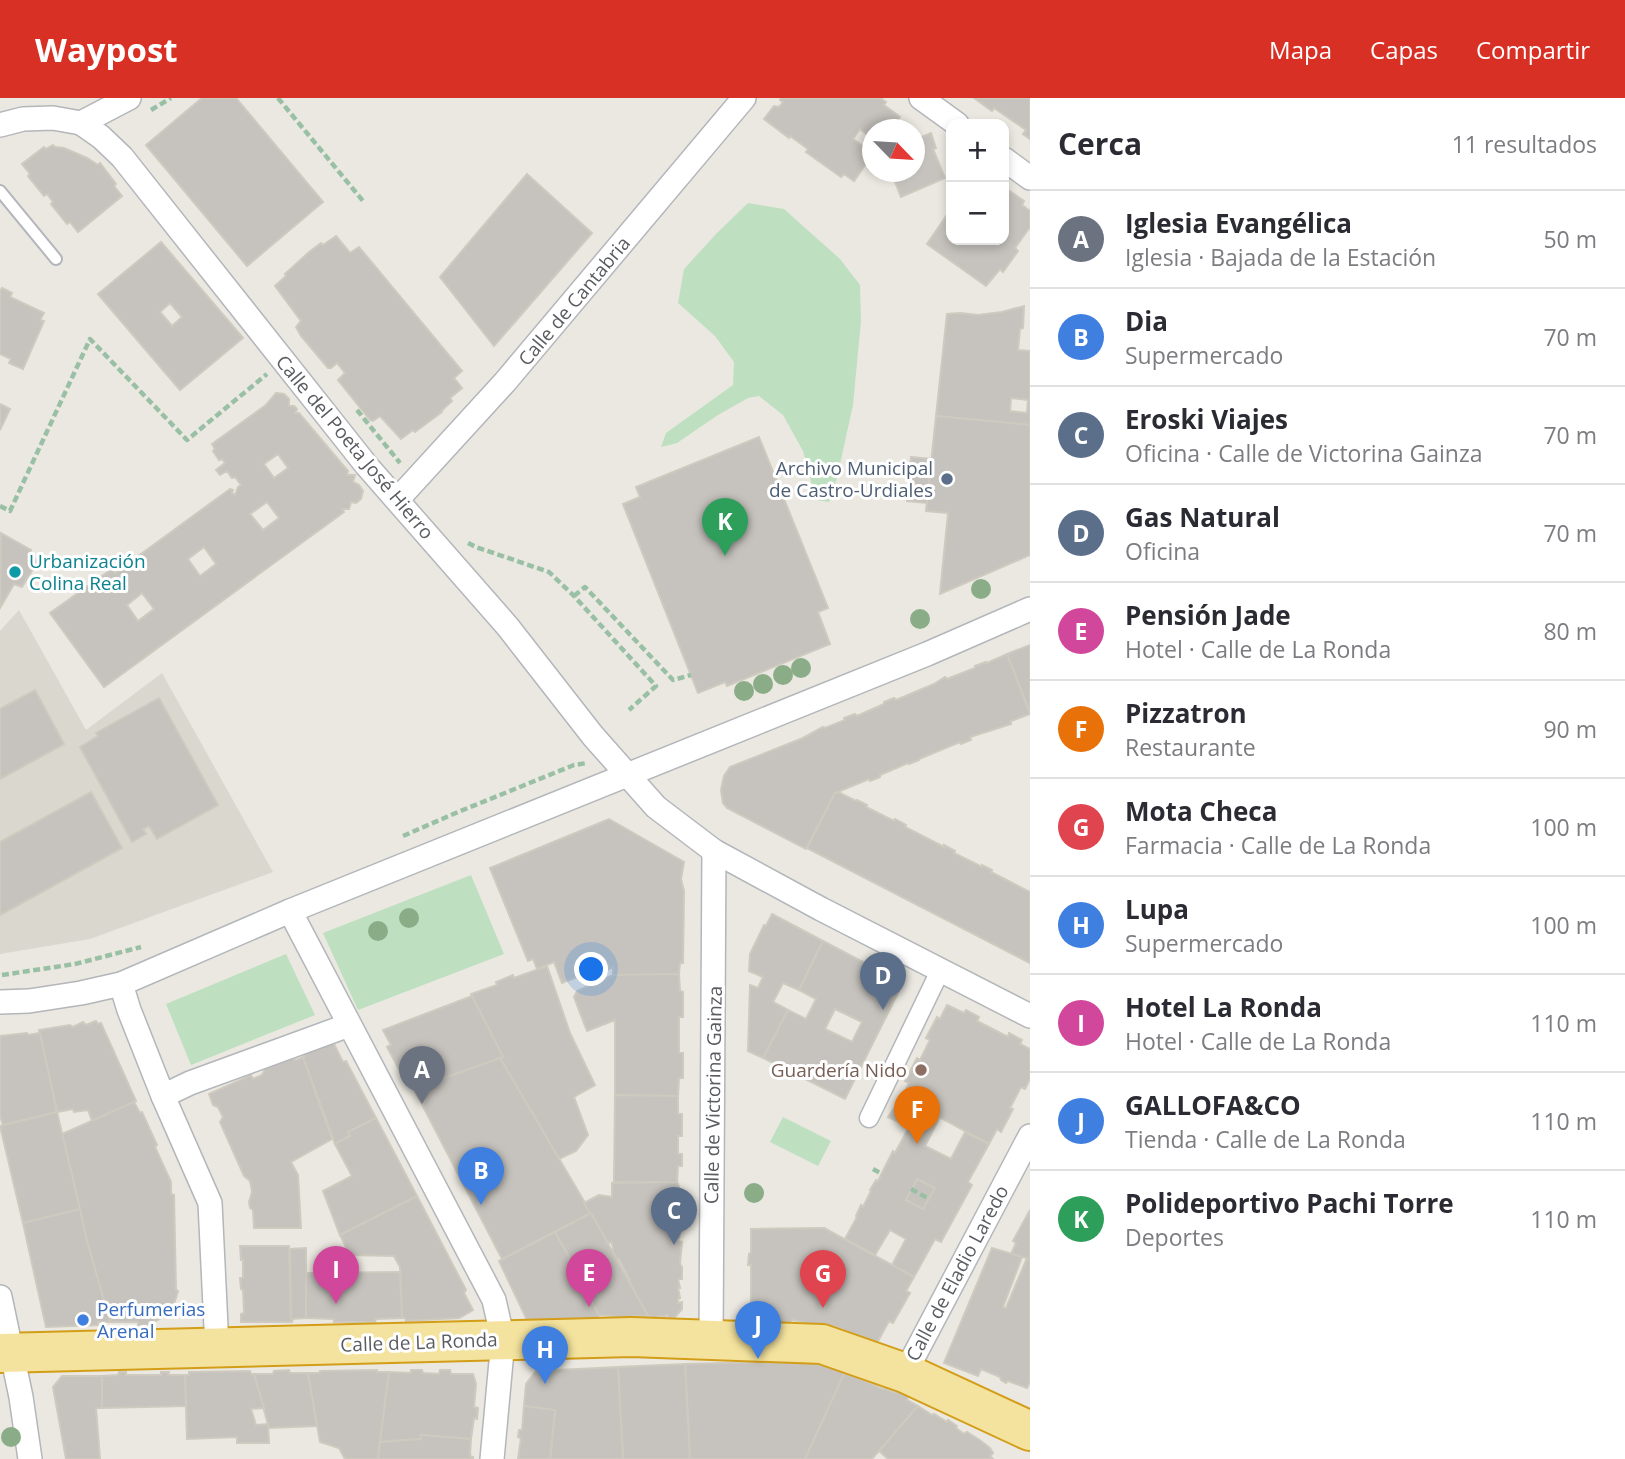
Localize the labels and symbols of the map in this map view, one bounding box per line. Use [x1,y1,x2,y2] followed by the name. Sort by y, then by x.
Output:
[862,119,925,182] north arrow
[512,231,636,371] street label: Calle de Cantabria
[270,349,440,545] street label: Calle del Poeta José Hierro
[769,455,933,503] place label: Archivo Municipal de Castro-Urdiales
[939,471,955,487] marker: Archivo Municipal de Castro-Urdiales
[702,498,748,556] pin: K
[29,548,146,596] place label: Urbanización Colina Real
[7,564,23,580] marker: Urbanización Colina Real
[574,952,608,986] your location
[860,952,906,1010] pin: D
[698,986,728,1204] street label: Calle de Victorina Gainza
[399,1046,445,1104] pin: A
[771,1057,907,1083] place label: Guardería Nido
[913,1062,929,1078] marker: Guardería Nido
[894,1086,940,1144] pin: F
[458,1147,504,1205] pin: B
[900,1181,1014,1365] street label: Calle de Eladio Laredo
[651,1187,697,1245] pin: C
[313,1246,359,1304] pin: I
[566,1249,612,1307] pin: E
[800,1250,846,1308] pin: G
[97,1296,205,1344] place label: Perfumerias Arenal
[735,1301,781,1359] pin: J
[75,1312,91,1328] marker: Perfumerias Arenal
[340,1326,498,1358] street label: Calle de La Ronda
[522,1326,568,1384] pin: H

